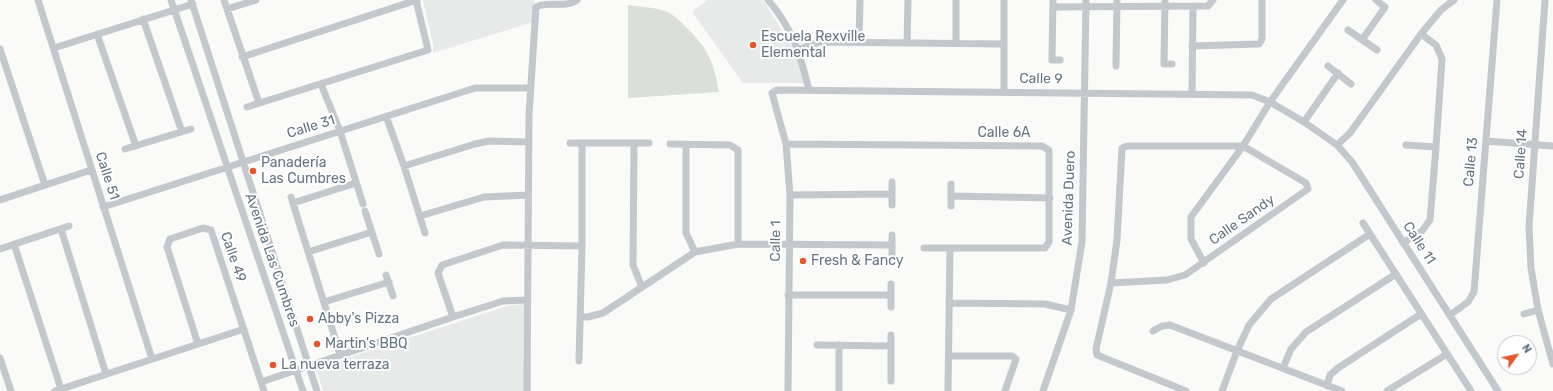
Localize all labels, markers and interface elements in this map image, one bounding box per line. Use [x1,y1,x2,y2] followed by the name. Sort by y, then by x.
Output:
[761,29,865,62] place label: Escuela Rexville Elemental
[748,40,758,50] marker: Escuela Rexville Elemental
[1019,70,1063,88] street label: Calle 9
[285,112,337,142] street label: Calle 31
[978,125,1030,141] street label: Calle 6A
[1511,129,1531,179] street label: Calle 14
[1460,137,1482,187] street label: Calle 13
[91,150,123,202] street label: Calle 51
[1059,150,1079,246] street label: Avenida Duero
[261,155,346,188] place label: Panadería Las Cumbres
[248,166,258,176] marker: Panadería Las Cumbres
[241,191,303,329] street label: Avenida Las Cumbres
[1206,191,1278,249] street label: Calle Sandy
[1399,219,1439,267] street label: Calle 11
[767,220,785,262] street label: Calle 1
[217,230,249,284] street label: Calle 49
[811,253,903,269] place label: Fresh & Fancy
[798,256,808,266] marker: Fresh & Fancy
[318,311,399,327] place label: Abby's Pizza
[305,314,315,324] marker: Abby's Pizza
[1497,335,1537,375] north arrow
[325,336,408,352] place label: Martin's BBQ
[312,339,322,349] marker: Martin's BBQ
[1519,342,1534,356] text: N
[281,357,390,373] place label: La nueva terraza
[268,360,278,370] marker: La nueva terraza

